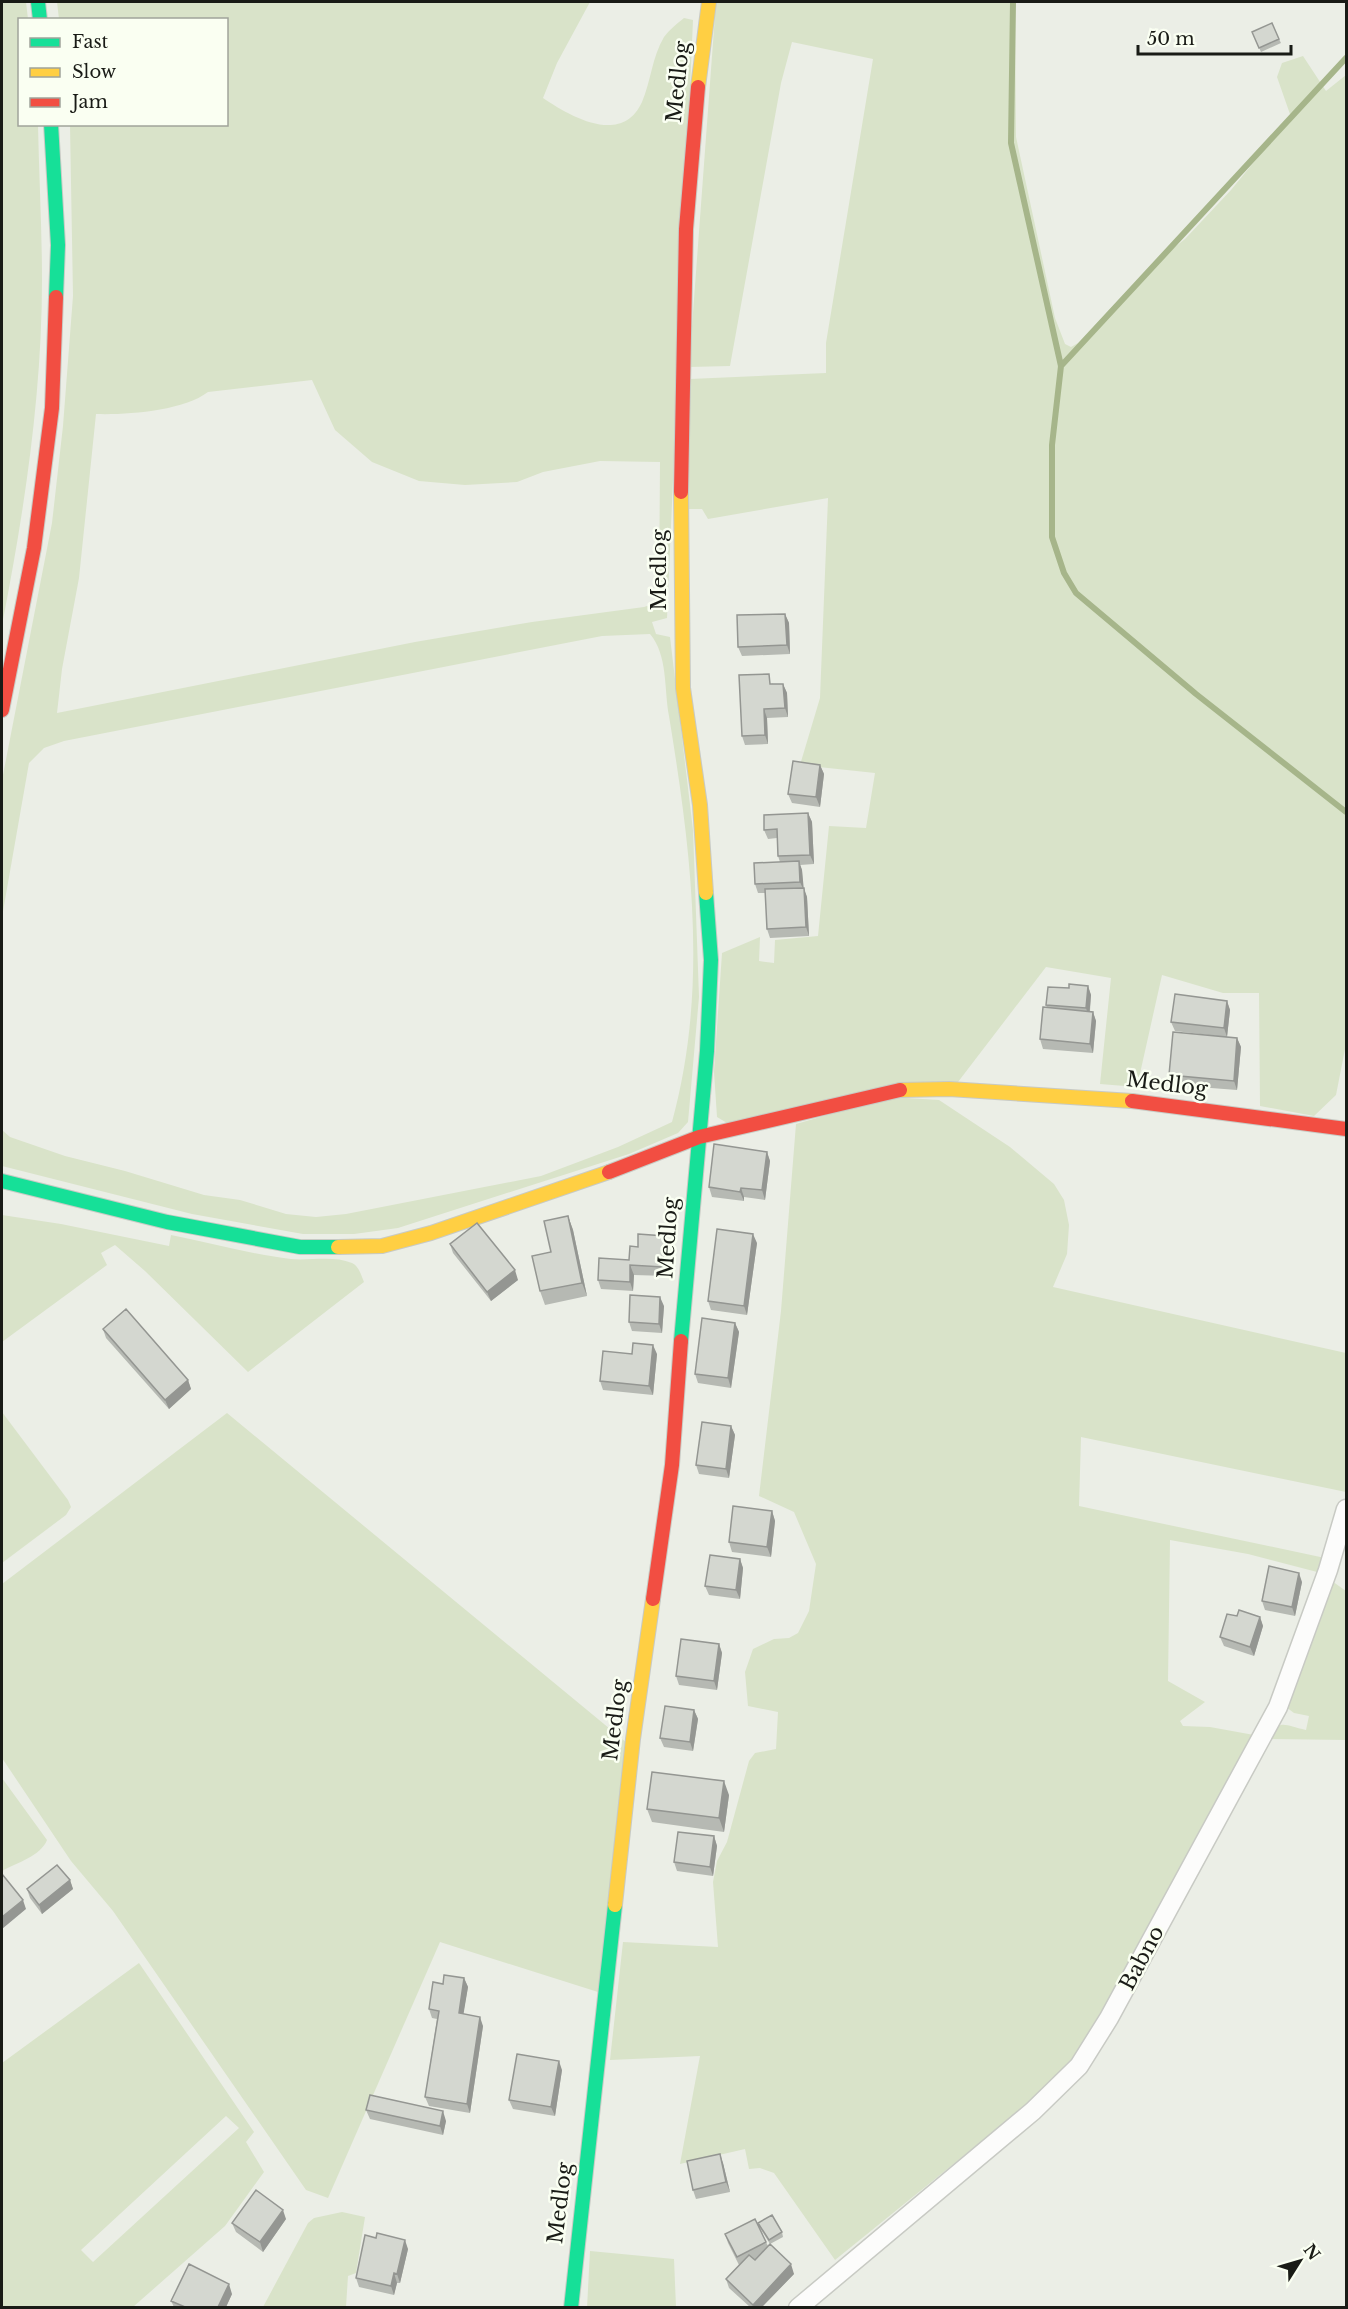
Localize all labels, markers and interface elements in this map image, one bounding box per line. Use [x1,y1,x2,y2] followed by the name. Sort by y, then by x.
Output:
[18,18,228,126] legend
[1138,18,1291,56] scale bar
[1147,28,1195,50] text: 50 m
[72,31,109,53] text: Fast
[661,40,695,124] street label: Medlog
[72,61,117,83] text: Slow
[70,91,108,113] text: Jam
[646,529,672,611] street label: Medlog
[1125,1066,1210,1102] street label: Medlog
[652,1196,684,1280] street label: Medlog
[597,1677,633,1762] street label: Medlog
[1114,1921,1170,1995] street label: Babno
[542,2160,578,2245] street label: Medlog
[1270,2231,1330,2291] north arrow
[1299,2240,1324,2264] text: N

